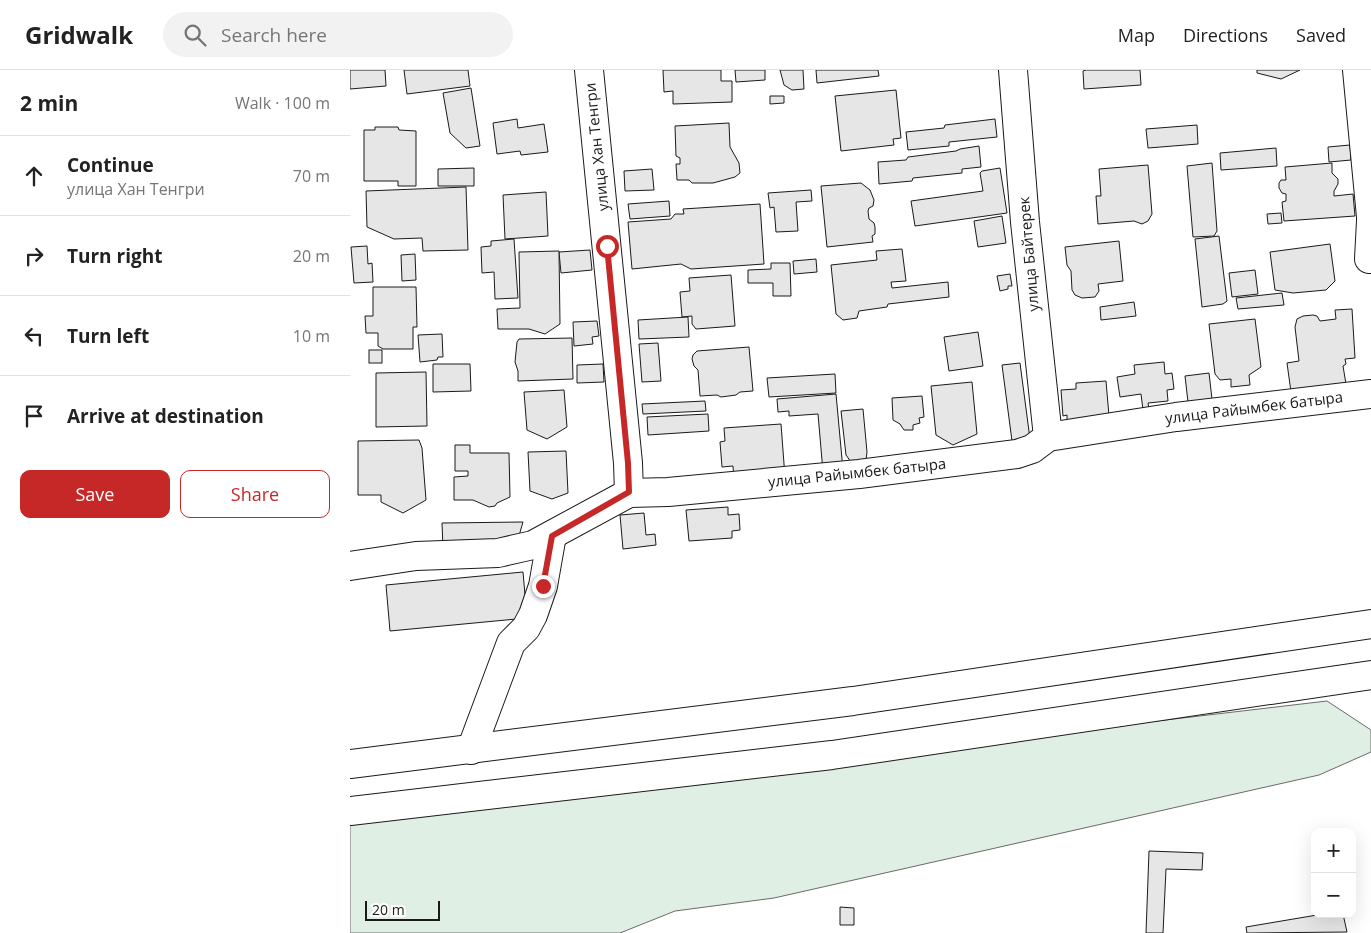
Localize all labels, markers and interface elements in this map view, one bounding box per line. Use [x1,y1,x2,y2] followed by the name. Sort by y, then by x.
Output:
[163,12,513,57] search box
[25,18,133,51] text: Gridwalk
[181,21,209,49] icon: search
[221,22,327,48] text: Search here
[1118,23,1155,47] text: Map
[1183,23,1268,47] text: Directions
[1296,23,1346,47] text: Saved
[579,82,613,212] street label: улица Хан Тенгри
[20,89,78,117] text: 2 min
[235,92,330,114] text: Walk · 100 m
[67,152,154,178] text: Continue
[20,162,48,190] icon: ahead
[293,165,330,187] text: 70 m
[67,178,205,200] text: улица Хан Тенгри
[1013,196,1043,312] street label: улица Байтерек
[596,235,619,258] route start
[20,242,48,270] icon: right
[67,243,162,269] text: Turn right
[293,245,330,267] text: 20 m
[20,322,48,350] icon: left
[67,323,149,349] text: Turn left
[293,325,330,347] text: 10 m
[1164,386,1344,428] street label: улица Райымбек батыра
[20,402,48,430] icon: arrive
[67,403,264,429] text: Arrive at destination
[767,453,947,491] street label: улица Райымбек батыра
[20,470,170,518] button: Save
[180,470,330,518] button: Share
[532,575,555,598] route end
[1311,828,1356,918] map controls
[1311,828,1356,873] button: +
[1311,873,1356,918] button: −
[365,898,440,921] scale bar
[372,900,405,919] text: 20 m

